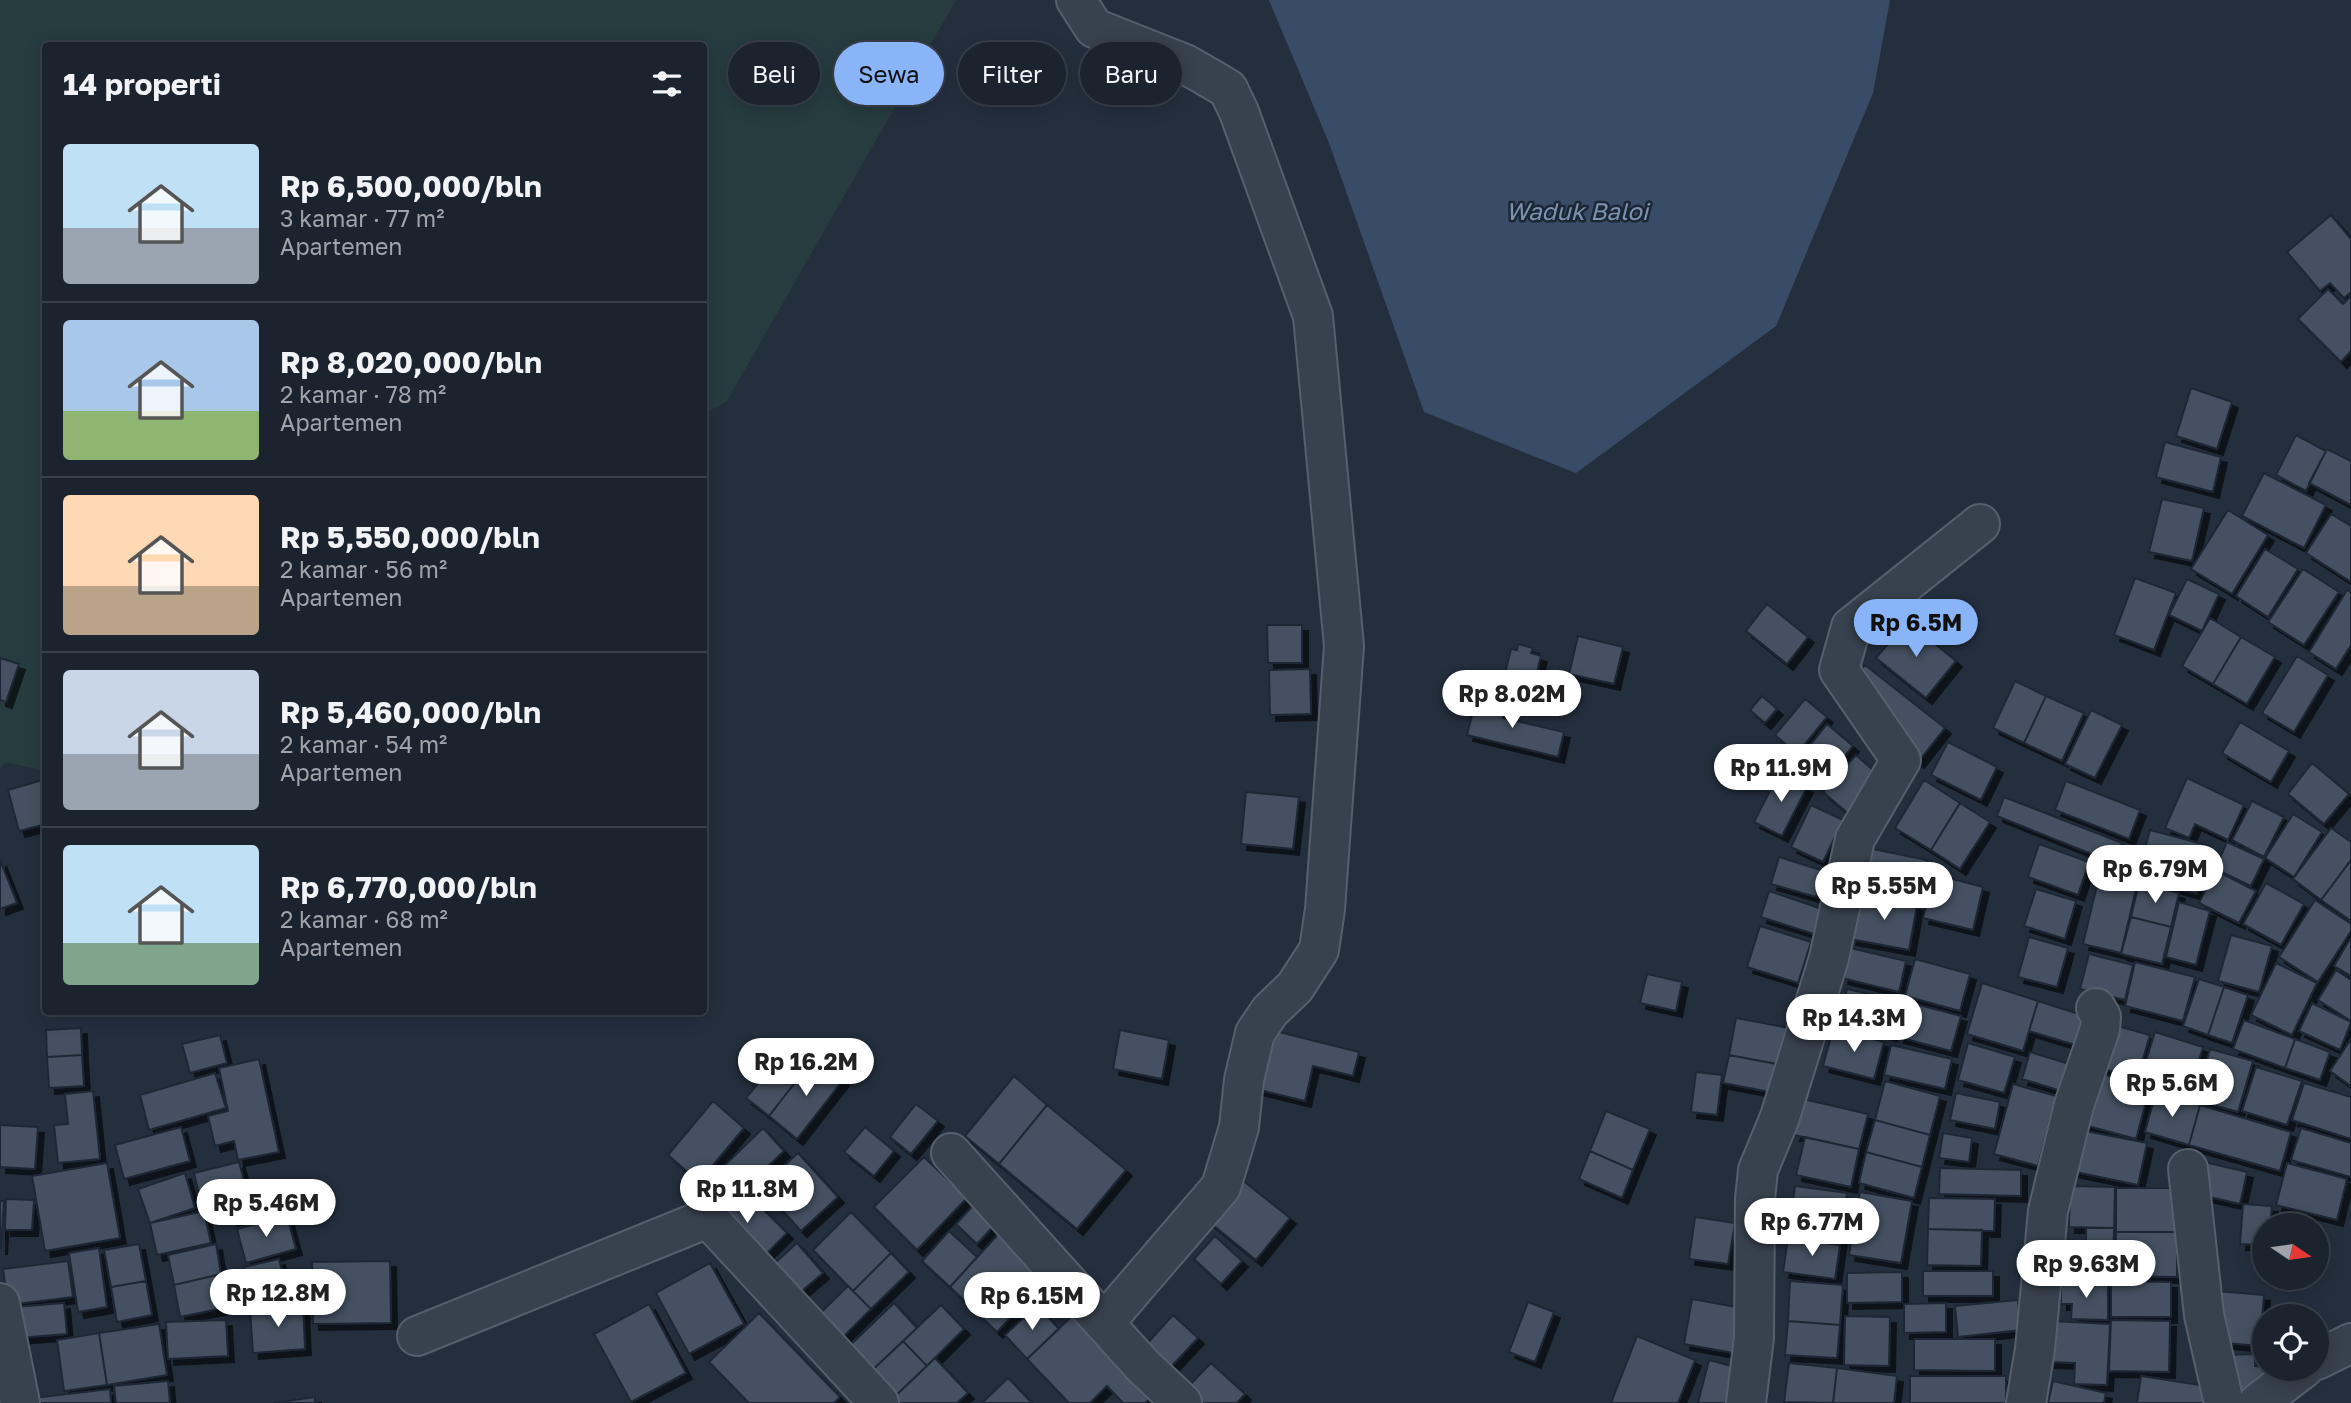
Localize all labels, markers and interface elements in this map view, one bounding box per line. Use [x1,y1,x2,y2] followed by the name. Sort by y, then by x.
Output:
[728,42,820,105] chip: Beli
[834,42,944,105] chip: Sewa
[958,42,1066,105] chip: Filter
[1080,42,1182,105] chip: Baru
[648,65,686,103] icon: filters
[63,66,221,102] text: 14 properti
[280,168,542,204] text: Rp 6,500,000/bln
[119,172,203,256] icon: home
[1506,196,1651,225] water label: Waduk Baloi
[280,204,444,232] text: 3 kamar · 77 m²
[280,232,402,260] text: Apartemen
[280,344,542,380] text: Rp 8,020,000/bln
[119,348,203,432] icon: home
[280,380,446,408] text: 2 kamar · 78 m²
[280,408,402,436] text: Apartemen
[280,519,540,555] text: Rp 5,550,000/bln
[119,523,203,607] icon: home
[280,555,447,583] text: 2 kamar · 56 m²
[280,583,402,611] text: Apartemen
[1851,600,1981,659] pin: Rp 6.5M
[1870,608,1962,636] text: Rp 6.5M
[1440,670,1584,730] pin: Rp 8.02M
[1458,679,1566,707] text: Rp 8.02M
[280,694,541,730] text: Rp 5,460,000/bln
[119,698,203,782] icon: home
[280,730,447,758] text: 2 kamar · 54 m²
[1709,744,1853,804] pin: Rp 11.9M
[1730,753,1832,781] text: Rp 11.9M
[280,758,402,786] text: Apartemen
[2083,846,2227,905] pin: Rp 6.79M
[2102,854,2208,882] text: Rp 6.79M
[1812,862,1956,922] pin: Rp 5.55M
[280,869,537,905] text: Rp 6,770,000/bln
[1831,871,1937,899] text: Rp 5.55M
[119,873,203,957] icon: home
[280,905,448,933] text: 2 kamar · 68 m²
[280,933,402,961] text: Apartemen
[1782,995,1926,1054] pin: Rp 14.3M
[1802,1003,1906,1031] text: Rp 14.3M
[734,1038,878,1098] pin: Rp 16.2M
[754,1047,858,1075] text: Rp 16.2M
[2107,1060,2237,1119] pin: Rp 5.6M
[2126,1068,2218,1096] text: Rp 5.6M
[675,1166,819,1225] pin: Rp 11.8M
[696,1174,798,1202] text: Rp 11.8M
[194,1180,338,1239] pin: Rp 5.46M
[213,1188,319,1216] text: Rp 5.46M
[1740,1198,1884,1258] pin: Rp 6.77M
[1760,1207,1864,1235] text: Rp 6.77M
[2252,1213,2329,1290] north arrow
[2252,1213,2329,1381] map controls
[2014,1240,2158,1300] pin: Rp 9.63M
[2033,1249,2139,1277] text: Rp 9.63M
[206,1270,350,1329] pin: Rp 12.8M
[960,1272,1104,1332] pin: Rp 6.15M
[226,1278,330,1306] text: Rp 12.8M
[980,1281,1084,1309] text: Rp 6.15M
[2252,1304,2329,1381] button: locate

